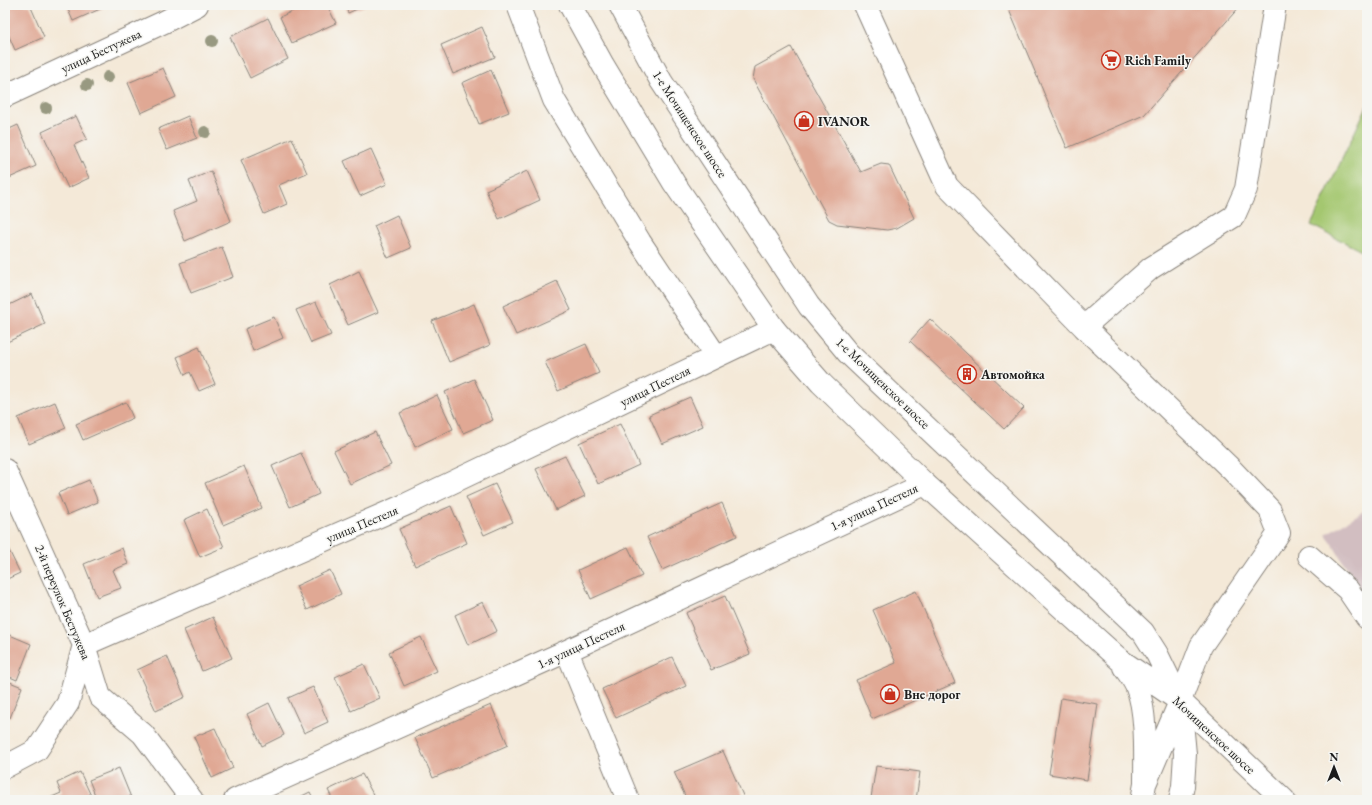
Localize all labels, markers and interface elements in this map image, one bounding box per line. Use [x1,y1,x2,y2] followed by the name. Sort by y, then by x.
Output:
[58,25,145,77] street label: улица Бестужева
[1100,49,1122,71] supermarket icon: Rich Family
[1125,52,1192,69] place label: Rich Family
[649,67,731,181] street label: 1-е Мочищенское шоссе
[793,110,815,132] shop icon: IVANOR
[818,113,870,130] place label: IVANOR
[832,334,934,432] street label: 1-е Мочищенское шоссе
[617,362,693,410] street label: улица Пестеля
[956,363,978,385] building icon: Автомойка
[980,366,1045,383] place label: Автомойка
[828,479,921,535] street label: 1-я улица Пестеля
[324,501,401,547] street label: улица Пестеля
[31,542,95,663] street label: 2-й переулок Бестужева
[535,617,628,673] street label: 1-я улица Пестеля
[879,683,901,705] shop icon: Вне дорог
[904,686,961,703] place label: Вне дорог
[1169,692,1259,778] street label: Мочищенское шоссе
[1314,747,1354,787] north arrow
[1330,750,1339,764] text: N

